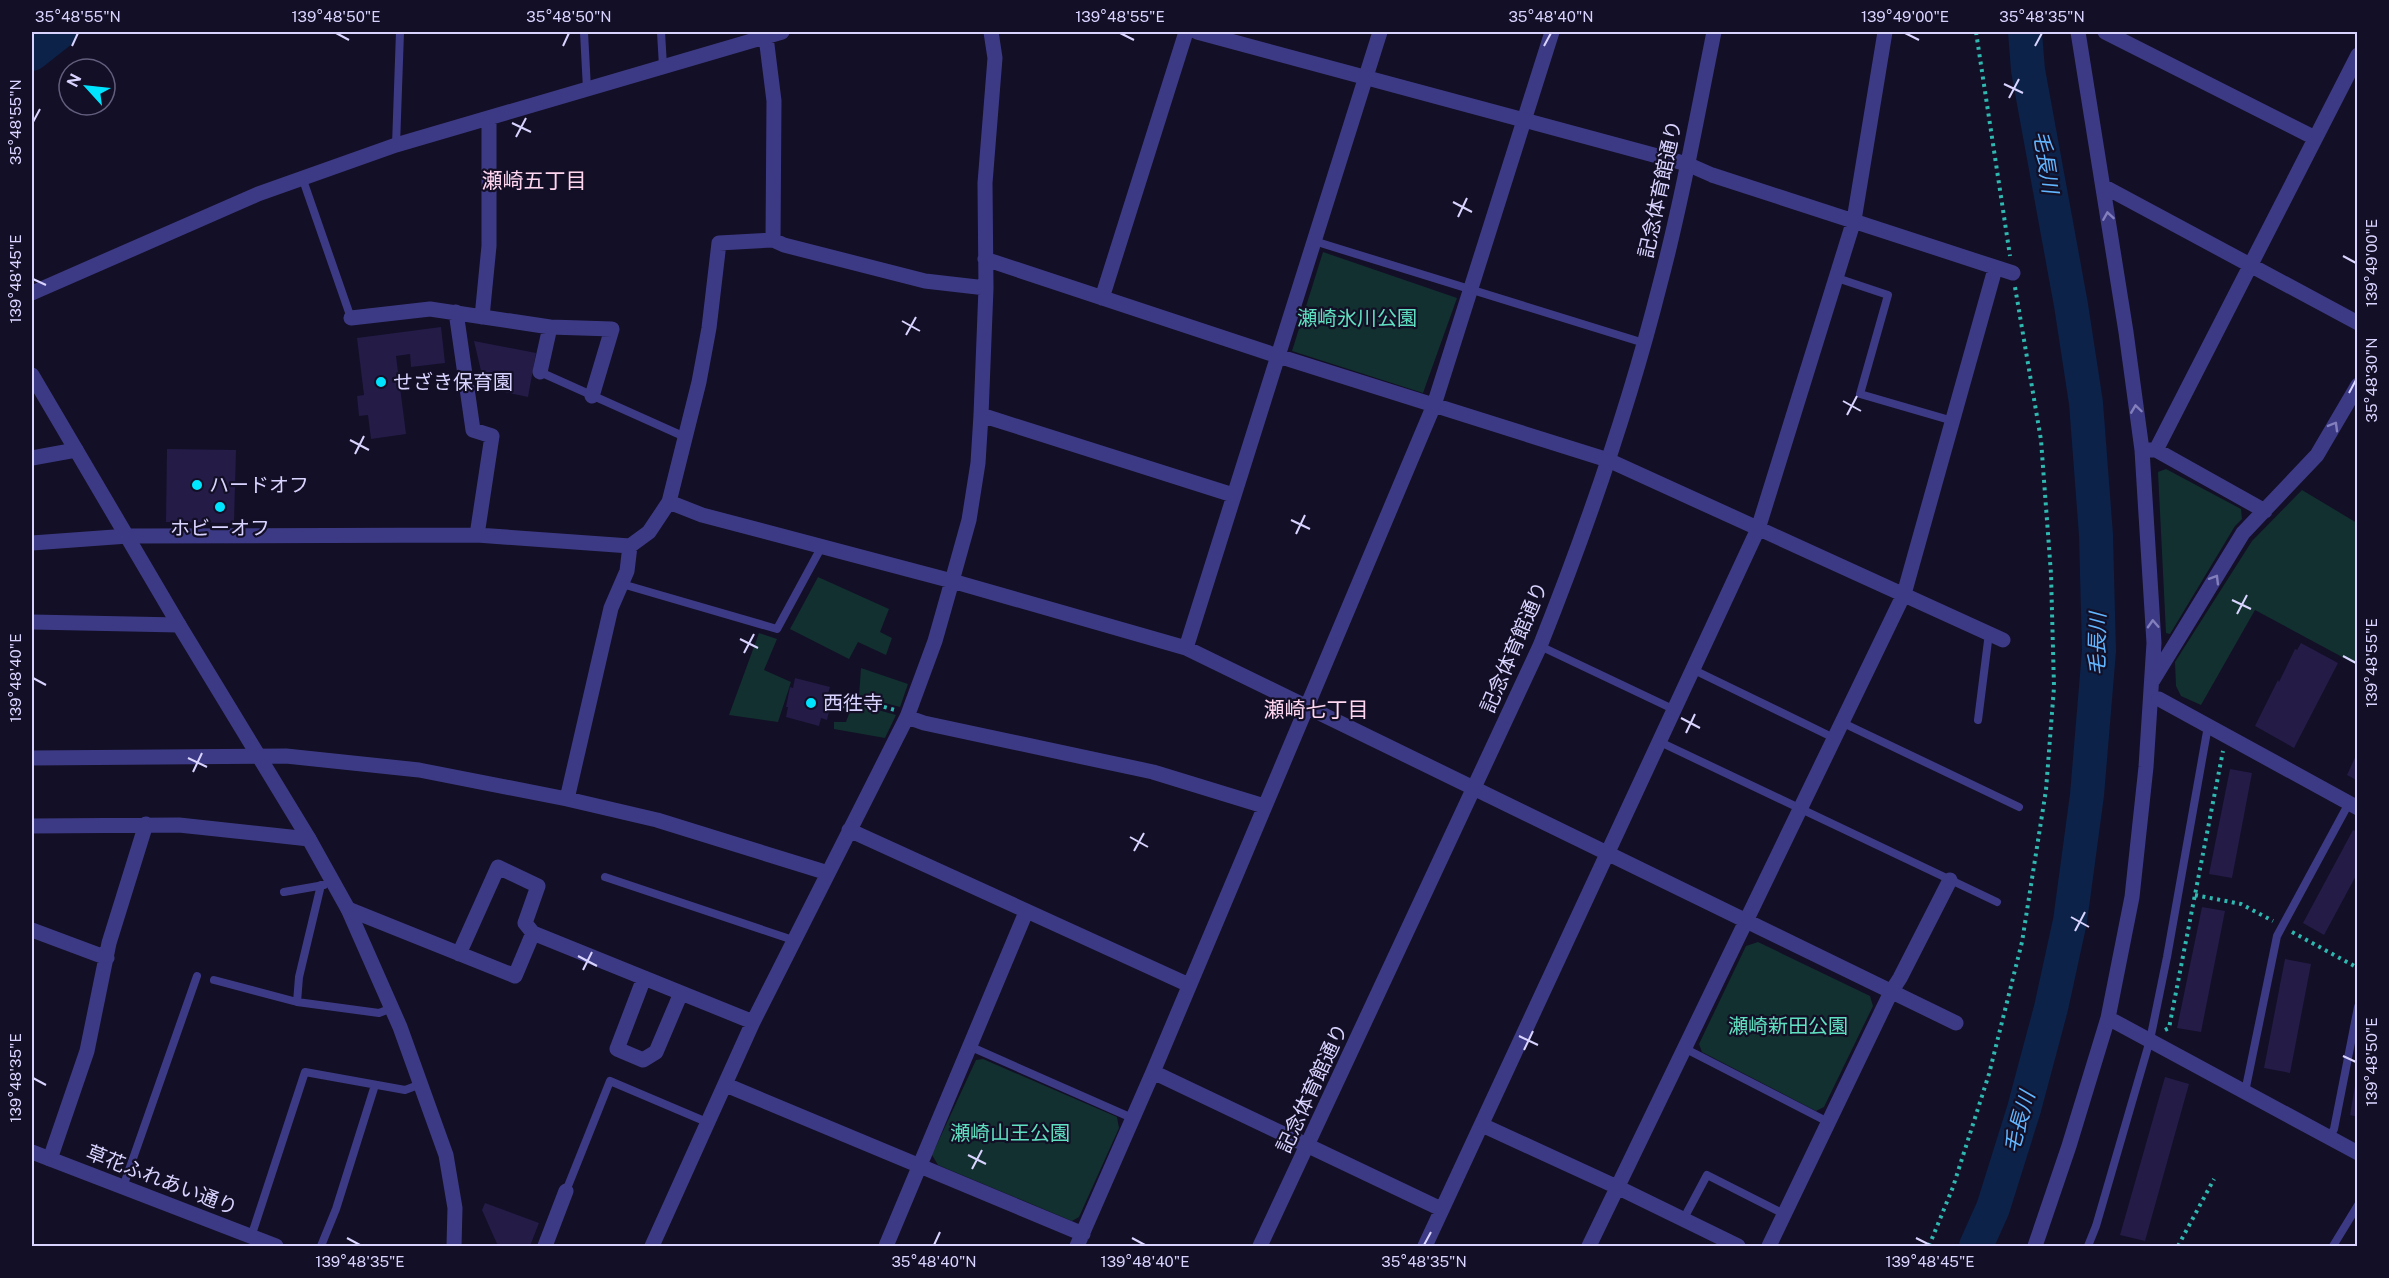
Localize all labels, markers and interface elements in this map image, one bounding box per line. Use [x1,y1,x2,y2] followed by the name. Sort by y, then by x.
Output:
[35,8,121,25] text: 35°48'55"N
[291,8,381,25] text: 139°48'50"E
[526,8,612,25] text: 35°48'50"N
[1075,8,1165,25] text: 139°48'55"E
[1508,8,1594,25] text: 35°48'40"N
[1861,8,1949,25] text: 139°49'00"E
[1999,8,2085,25] text: 35°48'35"N
[57,57,117,117] north arrow
[63,71,85,90] text: N
[7,79,24,165] text: 35°48'55"N
[1634,118,1686,260] street label: 記念体育館通り
[2029,129,2064,197] water label: 毛長川
[482,168,587,193] district label: 瀬崎五丁目
[2102,211,2114,221] one-way arrow
[2363,219,2380,307] text: 139°49'00"E
[7,234,24,324] text: 139°48'45"E
[1297,306,1417,330] park label: 瀬崎氷川公園
[2363,337,2380,423] text: 35°48'30"N
[393,370,513,394] place label: せざき保育園
[374,375,388,389] marker: せざき保育園
[2131,404,2143,413] one-way arrow
[2327,422,2338,432] one-way arrow
[209,473,309,497] place label: ハードオフ
[190,478,204,492] marker: ハードオフ
[213,500,227,514] marker: ホビーオフ
[170,516,270,540] place label: ホビーオフ
[2208,575,2220,585] one-way arrow
[1476,578,1552,716] street label: 記念体育館通り
[2084,610,2110,676] water label: 毛長川
[2363,618,2380,708] text: 139°48'55"E
[2146,620,2159,629] one-way arrow
[7,634,24,722] text: 139°48'40"E
[823,691,883,715] place label: 西徃寺
[804,696,818,710] marker: 西徃寺
[1264,697,1369,722] district label: 瀬崎七丁目
[1728,1014,1848,1038] park label: 瀬崎新田公園
[2363,1017,2380,1107] text: 139°48'50"E
[1272,1019,1352,1157] street label: 記念体育館通り
[7,1033,24,1123] text: 139°48'35"E
[1998,1086,2040,1156] water label: 毛長川
[950,1121,1070,1145] park label: 瀬崎山王公園
[83,1140,241,1220] street label: 草花ふれあい通り
[315,1253,405,1270] text: 139°48'35"E
[891,1253,977,1270] text: 35°48'40"N
[1101,1253,1189,1270] text: 139°48'40"E
[1381,1253,1467,1270] text: 35°48'35"N
[1885,1253,1975,1270] text: 139°48'45"E

